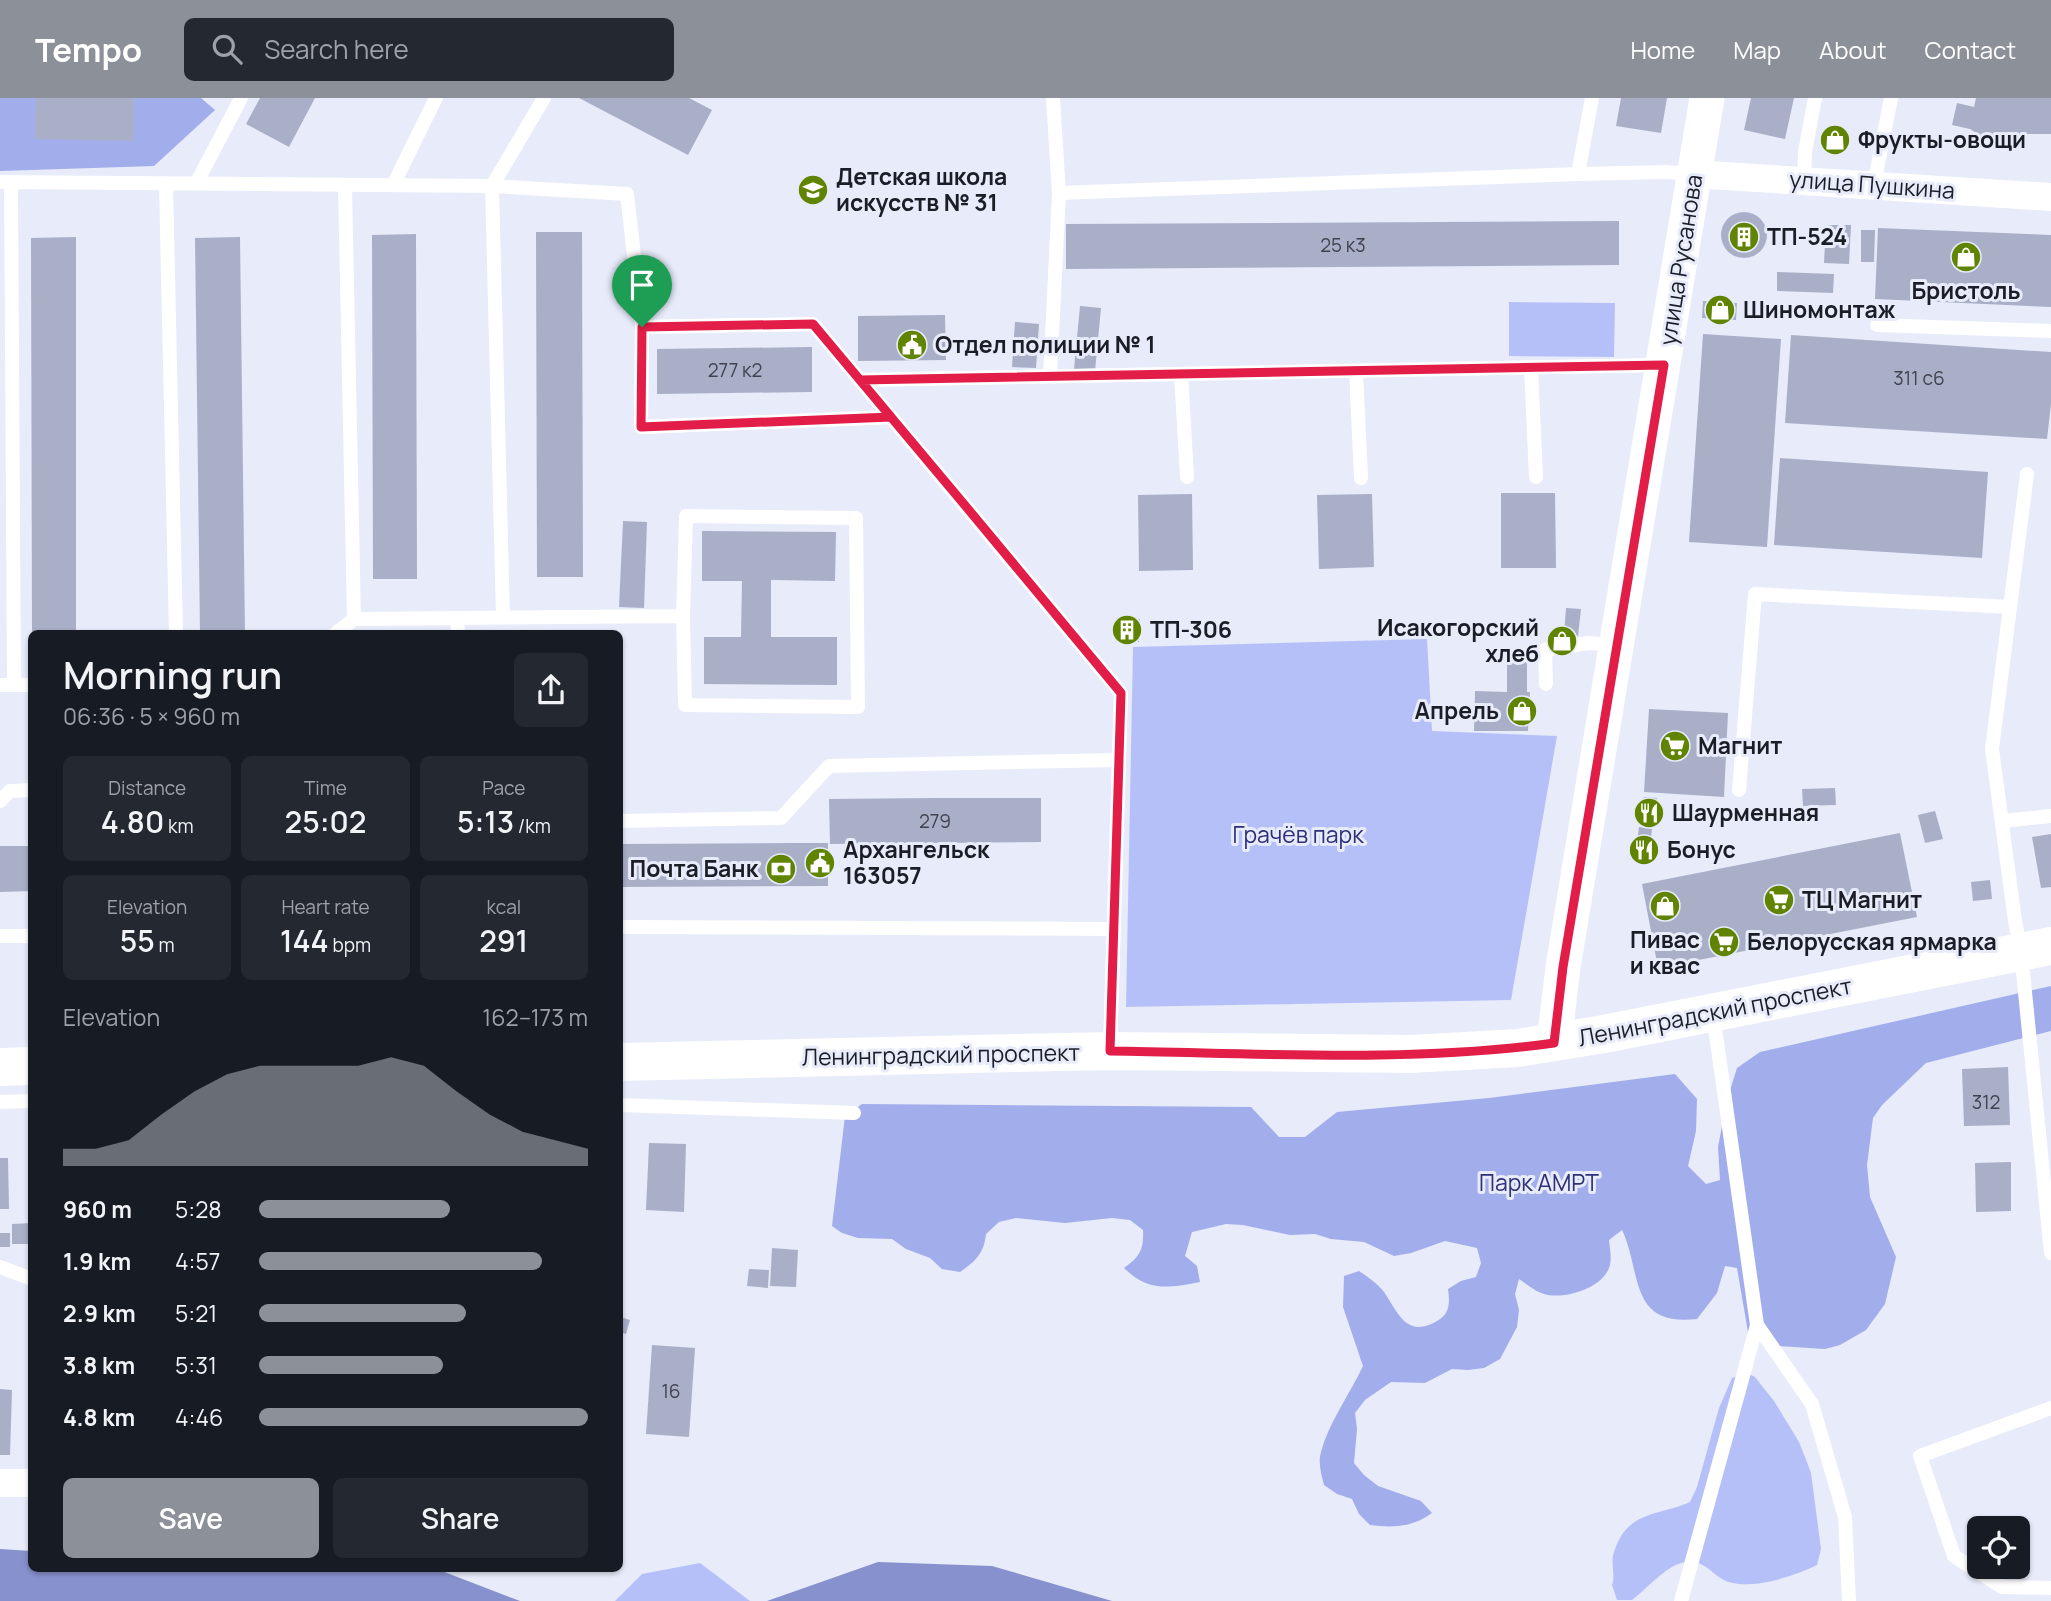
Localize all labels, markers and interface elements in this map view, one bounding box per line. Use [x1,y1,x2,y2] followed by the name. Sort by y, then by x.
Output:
[184,18,674,81] search box
[35,27,142,72] text: Tempo
[208,30,246,68] icon: search
[264,31,409,67] text: Search here
[1630,33,1695,66] text: Home
[1733,33,1781,66] text: Map
[1819,33,1887,66] text: About
[1925,33,2016,66] text: Contact
[1818,123,1852,157] shop icon: Фрукты-овощи
[1858,123,2026,155] place label: Фрукты-овощи
[836,160,1007,218] place label: Детская школа искусств № 31
[1788,162,1956,206] street label: улица Пушкина
[1651,172,1709,348] street label: улица Русанова
[796,173,830,207] school or university icon: Детская школа искусств № 31
[1727,220,1761,254] building icon: ТП-524
[1767,220,1847,252] place label: ТП-524
[1320,232,1366,258] house number: 25 к3
[1949,240,1983,274] shop icon: Бристоль
[612,255,672,327] pin
[623,266,661,304] icon: arrive
[1911,274,2021,306] place label: Бристоль
[1703,293,1737,327] shop icon: Шиномонтаж
[1743,293,1896,325] place label: Шиномонтаж
[895,328,929,362] public building icon: Отдел полиции № 1
[935,328,1156,360] place label: Отдел полиции № 1
[708,357,762,383] house number: 277 к2
[1893,365,1945,391] house number: 311 с6
[1377,611,1539,669] place label: Исакогорский хлеб
[1110,613,1144,647] building icon: ТП-306
[1150,613,1232,645] place label: ТП-306
[1545,624,1579,658] shop icon: Исакогорский хлеб
[63,648,282,700] text: Morning run
[514,653,588,727] button: share
[1415,694,1499,726] place label: Апрель
[1505,694,1539,728] shop icon: Апрель
[63,700,240,732] text: 06:36 · 5 × 960 m
[1658,729,1692,763] supermarket icon: Магнит
[1698,729,1782,761] place label: Магнит
[108,775,186,801] text: Distance
[304,775,347,801] text: Time
[482,775,525,801] text: Pace
[1632,796,1666,830] restaurant icon: Шаурменная
[1672,796,1819,828] place label: Шаурменная
[101,801,164,842] text: 4.80
[285,801,366,842] text: 25:02
[457,801,514,842] text: 5:13
[919,808,951,834] house number: 279
[164,813,194,839] text: km
[514,813,551,839] text: /km
[1232,818,1364,850] park label: Грачёв парк
[843,833,990,891] place label: Архангельск 163057
[1627,833,1661,867] restaurant icon: Бонус
[1667,833,1736,865] place label: Бонус
[803,846,837,880] public building icon: Архангельск 163057
[630,852,759,884] place label: Почта Банк
[764,852,798,886] bank icon: Почта Банк
[1762,883,1796,917] supermarket icon: ТЦ Магнит
[1802,883,1922,915] place label: ТЦ Магнит
[1648,889,1682,923] shop icon: Пивас и квас
[107,894,187,920] text: Elevation
[281,894,370,920] text: Heart rate
[486,894,521,920] text: kcal
[120,920,155,961] text: 55
[280,920,329,961] text: 144
[479,920,528,961] text: 291
[1630,923,1700,981] place label: Пивас и квас
[1707,925,1741,959] supermarket icon: Белорусская ярмарка
[1747,925,1997,957] place label: Белорусская ярмарка
[155,932,175,958] text: m
[329,932,371,958] text: bpm
[1575,969,1855,1053] street label: Ленинградский проспект
[63,1001,160,1033] text: Elevation
[482,1001,588,1033] text: 162–173 m
[802,1036,1081,1072] street label: Ленинградский проспект
[1972,1089,2000,1115] house number: 312
[1479,1166,1599,1198] park label: Парк АМРТ
[63,1193,132,1225] text: 960 m
[175,1193,222,1225] text: 5:28
[63,1245,131,1277] text: 1.9 km
[175,1245,220,1277] text: 4:57
[63,1297,136,1329] text: 2.9 km
[175,1297,217,1329] text: 5:21
[63,1349,135,1381] text: 3.8 km
[175,1349,217,1381] text: 5:31
[661,1378,681,1404] house number: 16
[63,1401,135,1433] text: 4.8 km
[175,1401,223,1433] text: 4:46
[63,1478,319,1558] button: Save
[333,1478,588,1558] button: Share
[1967,1516,2030,1579] map controls
[1967,1516,2030,1579] button: locate

